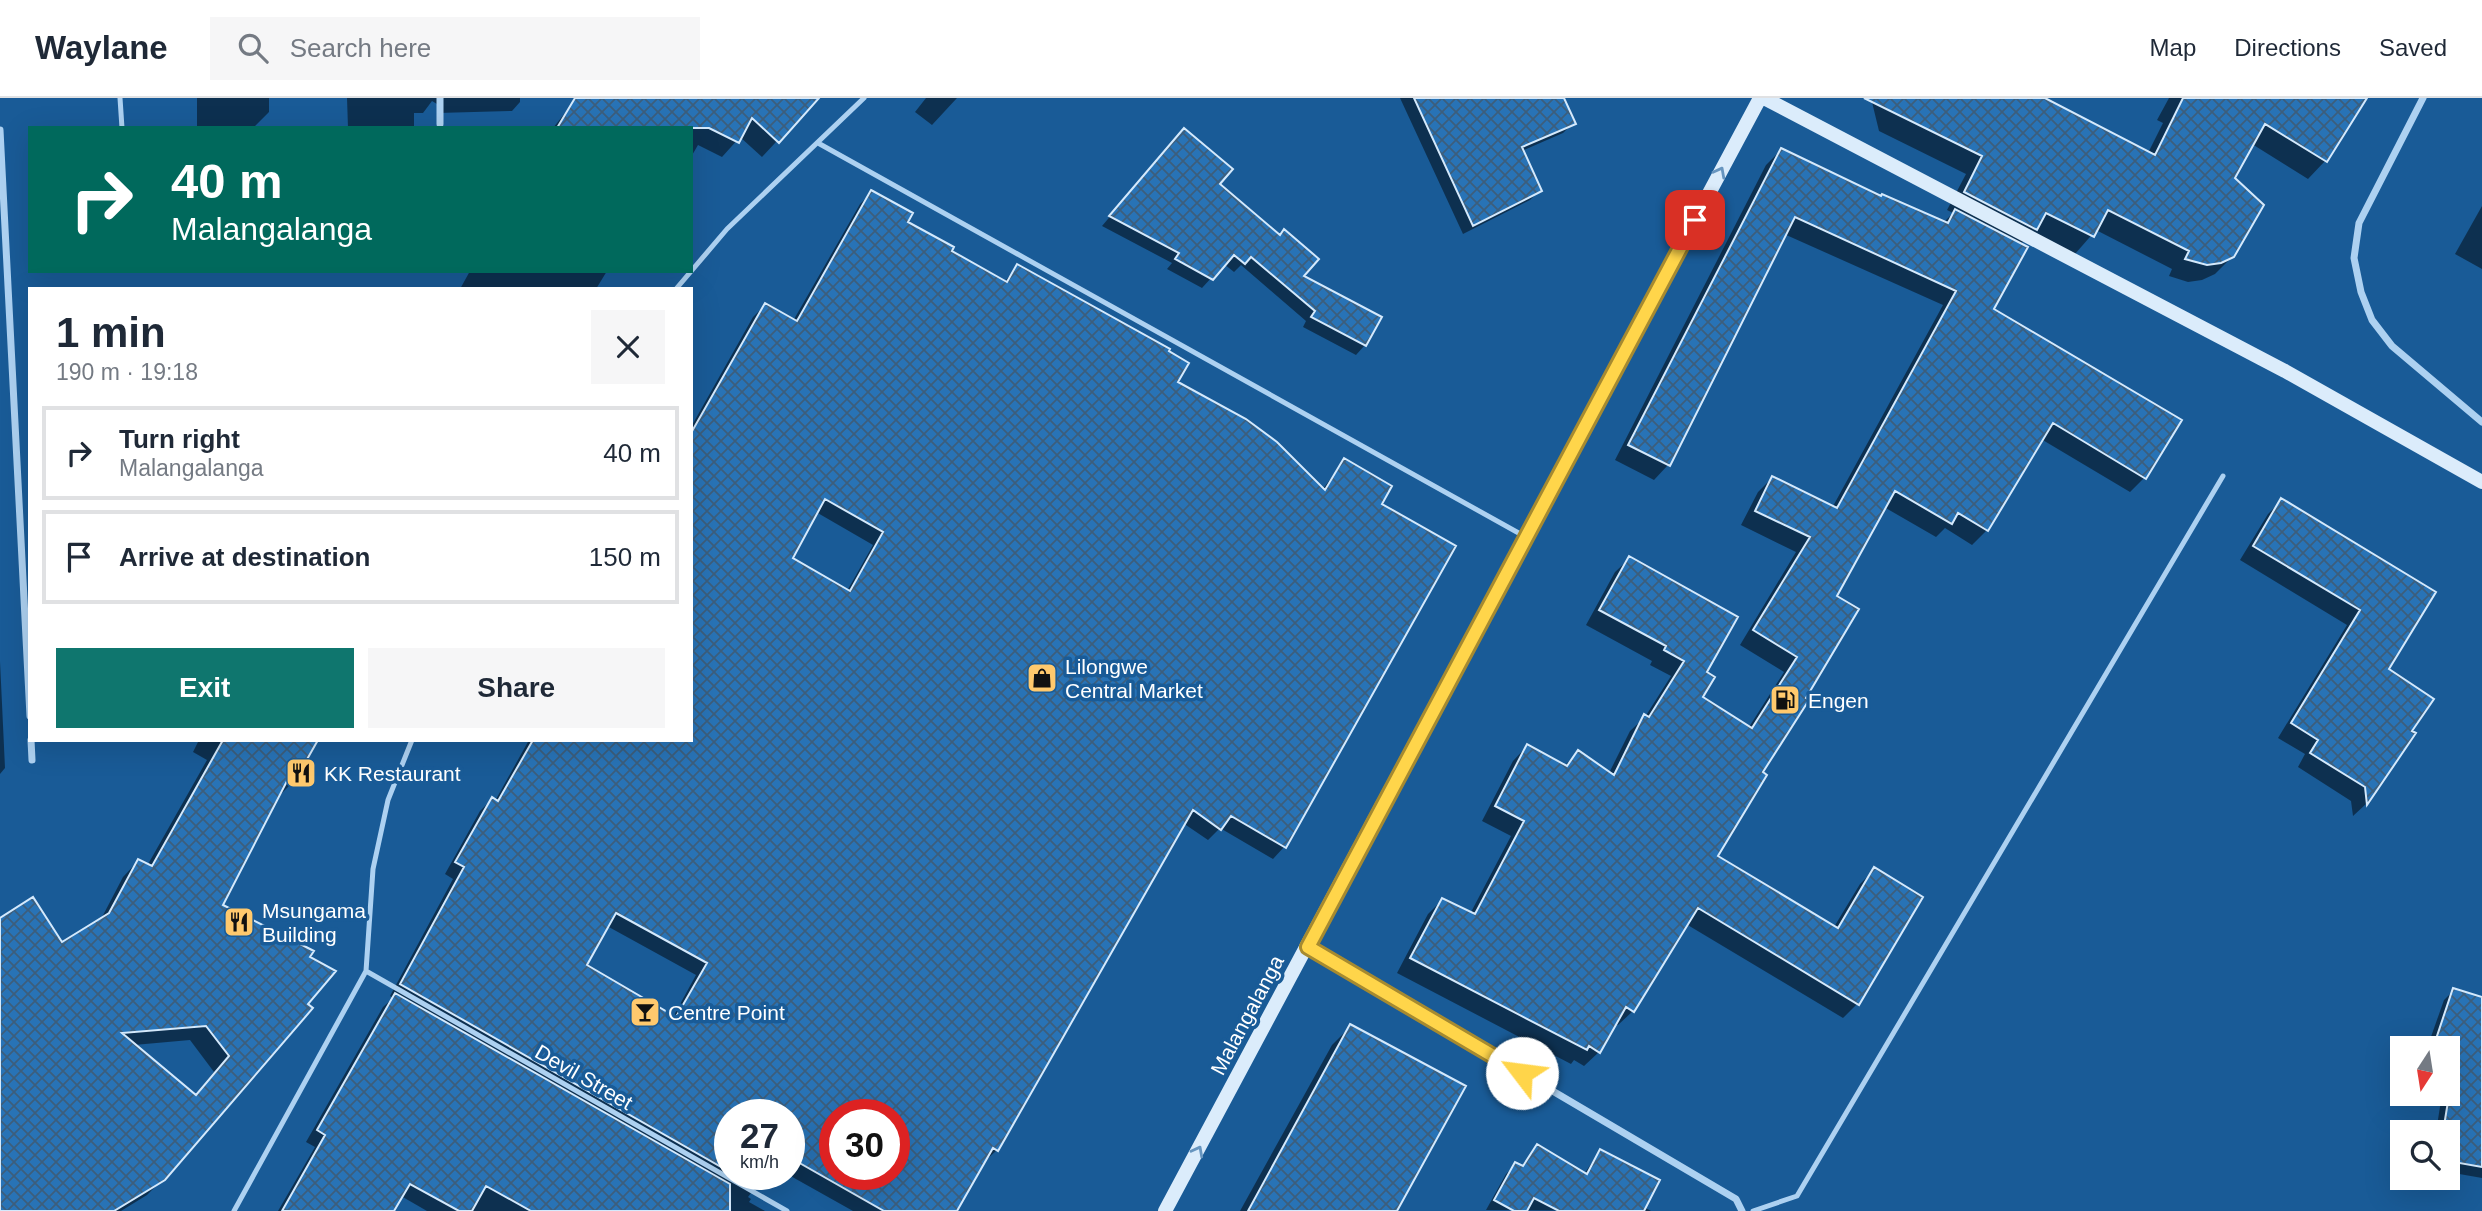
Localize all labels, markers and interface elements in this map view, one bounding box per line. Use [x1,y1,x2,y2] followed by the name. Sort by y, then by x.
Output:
[210,17,700,80] search box
[35,29,168,66] text: Waylane
[234,29,272,67] icon: search
[290,33,431,63] text: Search here
[2150,34,2196,61] text: Map
[2234,34,2341,61] text: Directions
[2379,34,2447,61] text: Saved
[56,154,147,245] icon: right
[171,154,283,208] text: 40 m
[1712,167,1726,180] one-way arrow
[1665,190,1725,250] pin
[1676,201,1714,239] icon: arrive
[171,211,372,247] text: Malangalanga
[56,309,166,356] text: 1 min
[591,310,665,384] button: close
[56,359,198,385] text: 190 m · 19:18
[119,424,240,454] text: Turn right
[60,434,98,472] icon: right
[603,438,661,468] text: 40 m
[119,455,264,481] text: Malangalanga
[60,538,98,576] icon: arrive
[119,542,370,572] text: Arrive at destination
[589,542,661,572] text: 150 m
[56,648,354,728] button: Exit
[368,648,665,728] button: Share
[1065,655,1203,702] place label: Lilongwe Central Market
[1025,661,1059,695] shop icon: Lilongwe Central Market
[1768,683,1802,717] fuel station icon: Engen
[1808,689,1869,712] place label: Engen
[284,756,318,790] restaurant icon: KK Restaurant
[324,762,461,785] place label: KK Restaurant
[262,899,366,946] place label: Msungama Building
[222,905,256,939] restaurant icon: Msungama Building
[1206,951,1288,1079] street label: Malangalanga
[628,995,662,1029] bar icon: Centre Point
[668,1001,785,1024] place label: Centre Point
[1485,1036,1559,1110] position arrow
[2390,1036,2460,1106] north arrow
[2390,1036,2460,1190] map controls
[531,1040,637,1114] street label: Devil Street
[819,1099,910,1190] speed limit sign: 30
[740,1116,779,1155] text: 27
[2390,1120,2460,1190] button: search
[1189,1146,1203,1158] one-way arrow
[740,1152,779,1172] text: km/h

